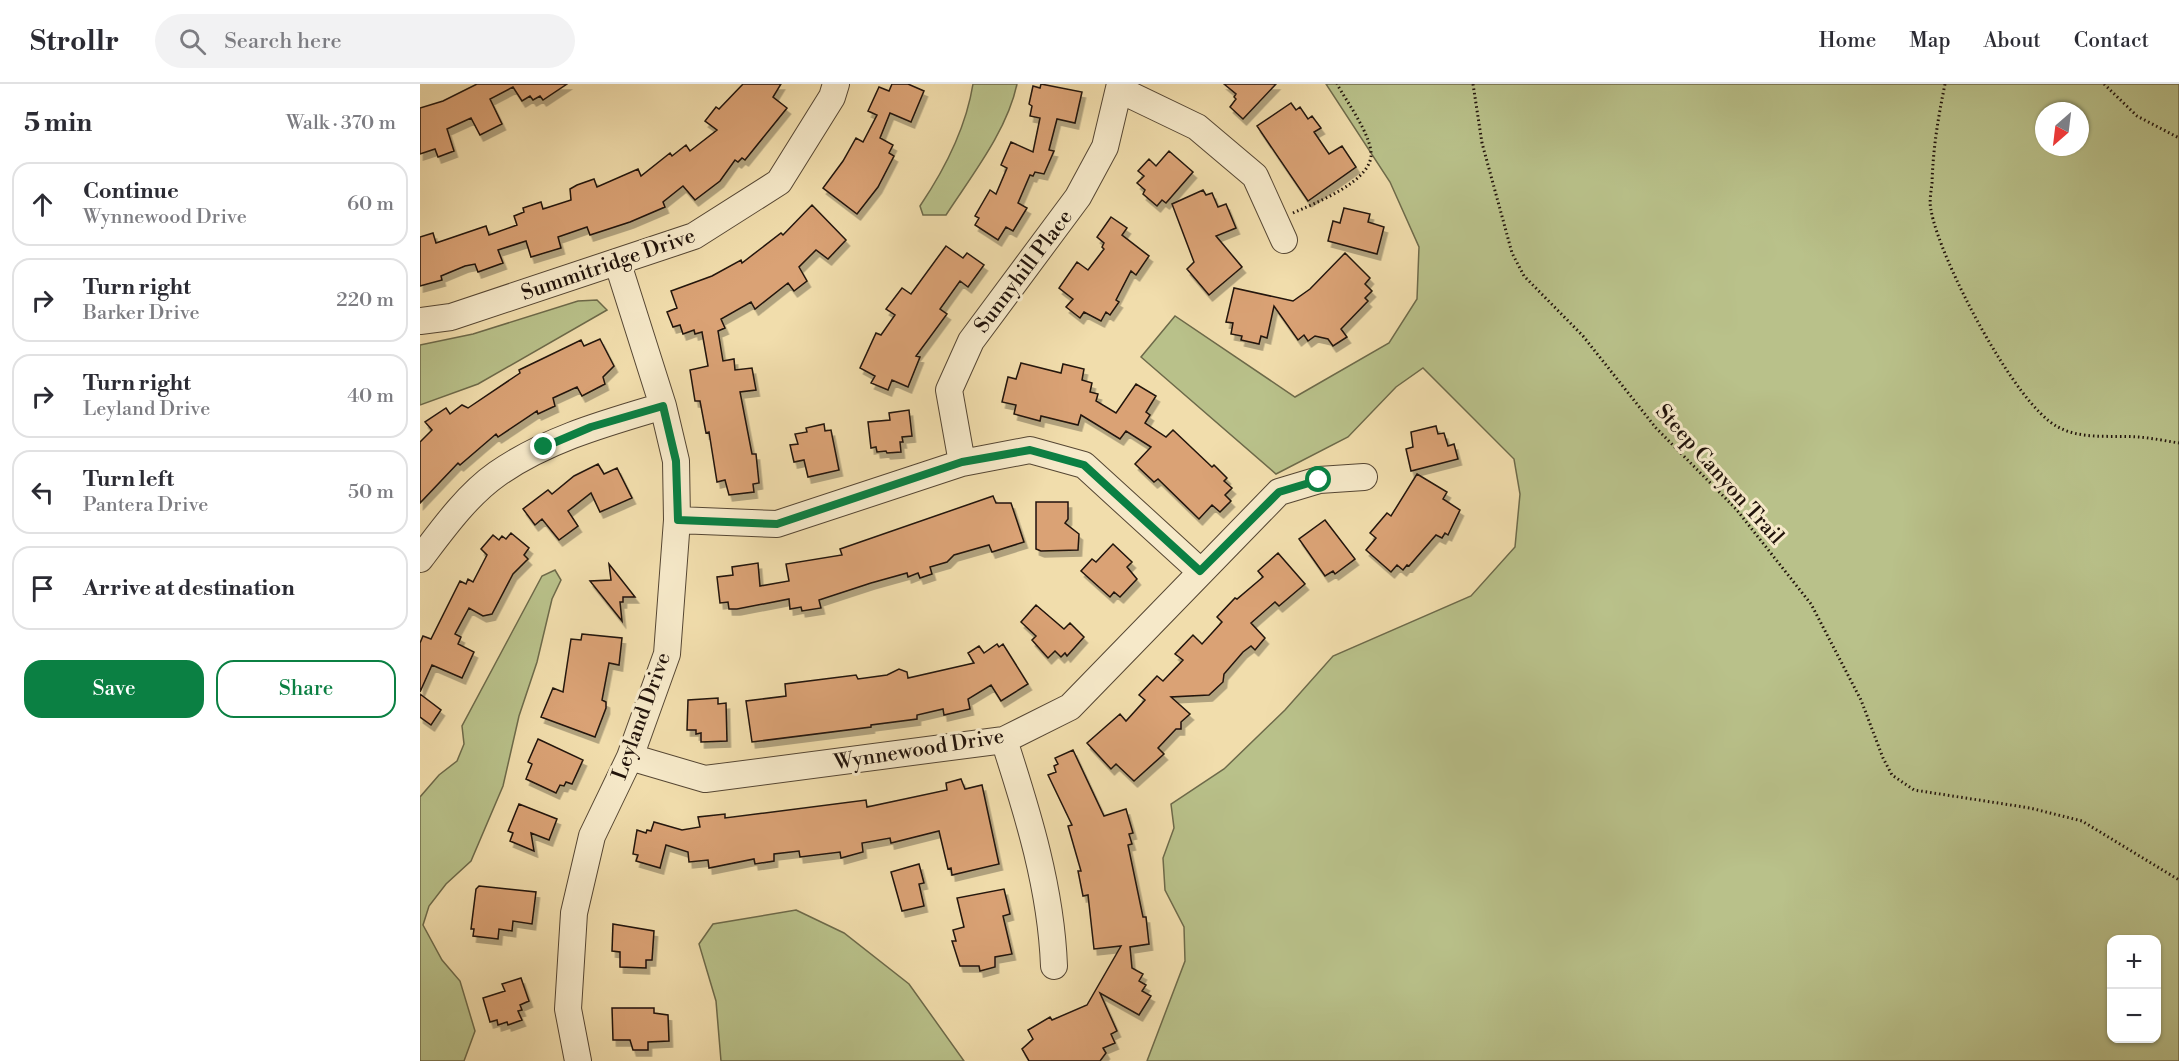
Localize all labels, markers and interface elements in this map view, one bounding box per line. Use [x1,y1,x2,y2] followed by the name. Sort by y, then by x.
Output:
[155,14,575,68] search box
[30,24,119,59] text: Strollr
[176,25,209,58] icon: search
[224,28,342,55] text: Search here
[1819,28,1876,54] text: Home
[1909,28,1951,54] text: Map
[1984,28,2041,54] text: About
[2074,28,2149,54] text: Contact
[2035,102,2089,156] north arrow
[24,107,92,139] text: 5 min
[286,111,396,136] text: Walk · 370 m
[83,178,179,205] text: Continue
[26,188,59,221] icon: ahead
[347,192,394,217] text: 60 m
[83,205,247,230] text: Wynnewood Drive
[969,205,1079,338] street label: Sunnyhill Place
[518,223,699,307] street label: Summitridge Drive
[83,274,191,301] text: Turn right
[26,284,59,317] icon: right
[336,288,394,313] text: 220 m
[83,301,200,326] text: Barker Drive
[83,370,191,397] text: Turn right
[26,380,59,413] icon: right
[347,384,394,409] text: 40 m
[83,397,210,422] text: Leyland Drive
[1650,399,1789,550] street label: Steep Canyon Trail
[530,433,556,459] route end
[83,466,174,493] text: Turn left
[1305,466,1331,492] route start
[26,476,59,509] icon: left
[348,480,394,505] text: 50 m
[83,493,208,518] text: Pantera Drive
[26,572,59,605] icon: arrive
[83,575,295,602] text: Arrive at destination
[607,649,677,784] street label: Leyland Drive
[24,660,204,718] button: Save
[216,660,396,718] button: Share
[831,724,1006,776] street label: Wynnewood Drive
[2107,935,2161,1043] map controls
[2107,935,2161,989] button: +
[2107,989,2161,1043] button: −

